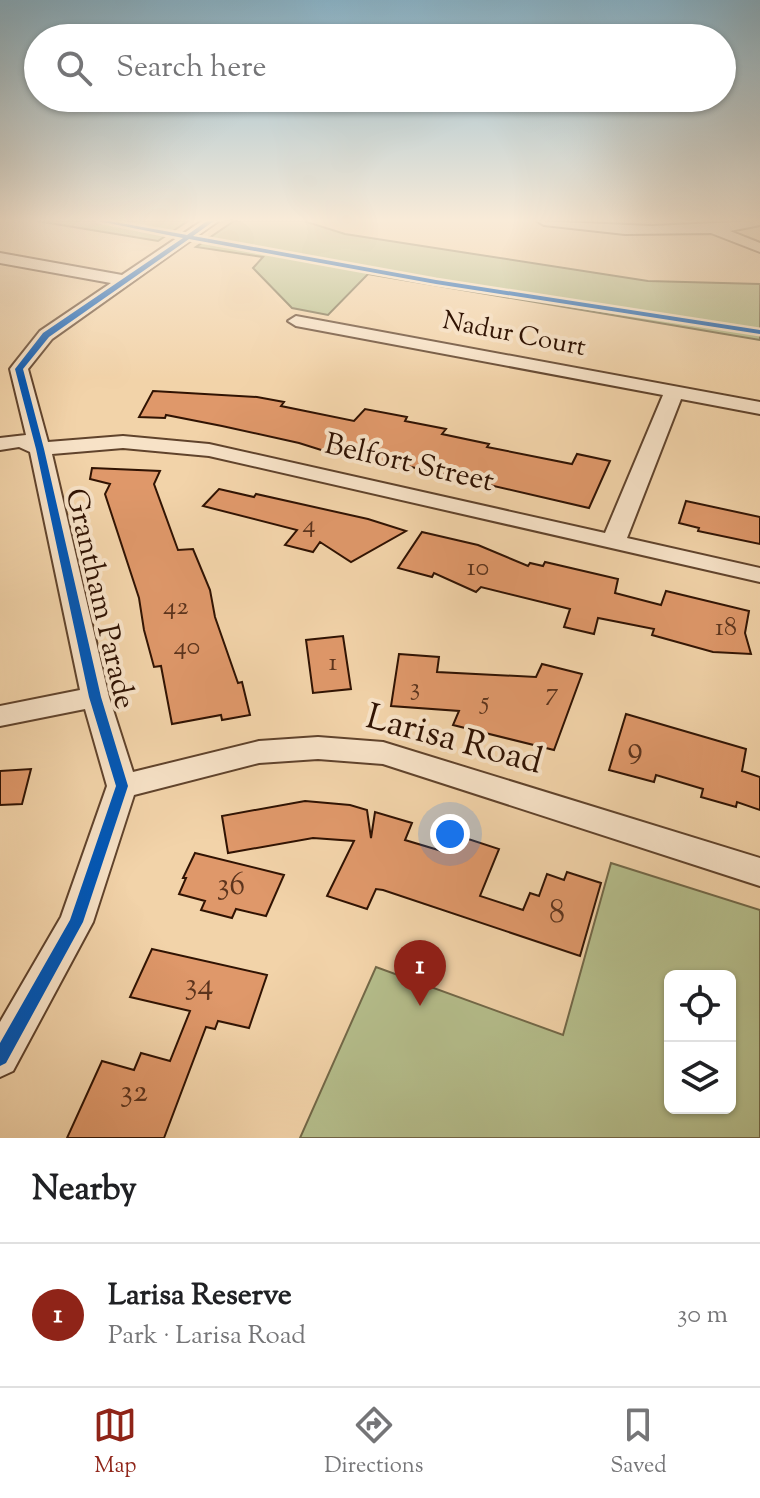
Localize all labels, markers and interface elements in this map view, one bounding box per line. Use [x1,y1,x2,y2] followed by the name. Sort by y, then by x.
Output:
[24,24,736,112] search box
[52,46,96,90] icon: search
[116,47,266,90] text: Search here
[439,303,589,367] street label: Nadur Court
[320,424,498,504] street label: Belfort Street
[53,484,145,714] street label: Grantham Parade
[302,507,316,544] house number: 4
[467,550,489,587] house number: 10
[163,589,189,626] house number: 42
[715,610,737,647] house number: 18
[174,629,200,666] house number: 40
[329,645,338,682] house number: 1
[410,670,420,707] house number: 3
[545,675,559,712] house number: 7
[479,684,490,721] house number: 5
[360,692,548,790] street label: Larisa Road
[627,727,643,773] house number: 9
[430,814,470,854] your location
[217,863,245,909] house number: 36
[549,891,565,937] house number: 8
[394,940,446,1006] pin: 1
[184,963,214,1009] house number: 34
[664,970,736,1114] map controls
[664,970,736,1042] button: locate
[664,1042,736,1114] button: layers
[120,1070,148,1116] house number: 32
[32,1166,137,1215] text: Nearby
[108,1275,292,1318] text: Larisa Reserve
[54,1297,62,1334] text: 1
[677,1297,728,1334] text: 30 m
[108,1318,306,1355] text: Park · Larisa Road
[93,1403,137,1483] tab: Map
[324,1403,423,1483] tab: Directions
[610,1403,667,1483] tab: Saved

